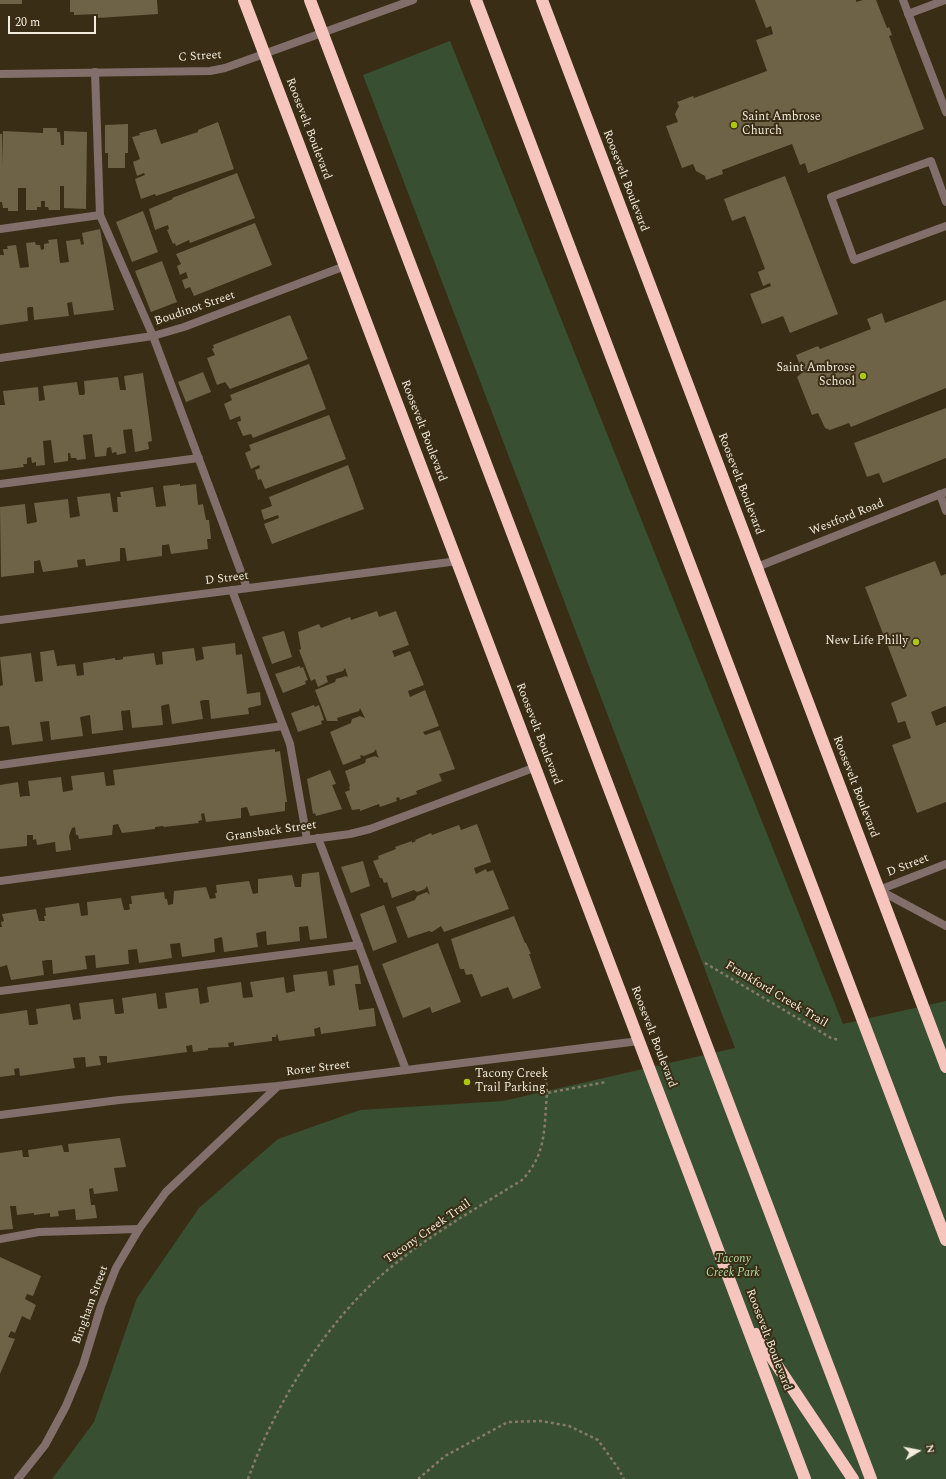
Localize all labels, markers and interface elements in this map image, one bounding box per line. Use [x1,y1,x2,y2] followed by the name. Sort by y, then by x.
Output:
[10,8,98,34] scale bar
[15,13,40,32] text: 20 m
[178,48,222,66] street label: C Street
[282,76,334,182] street label: Roosevelt Boulevard
[742,111,821,139] place label: Saint Ambrose Church
[729,120,739,130] marker: Saint Ambrose Church
[599,128,651,234] street label: Roosevelt Boulevard
[153,289,237,329] street label: Boudinot Street
[776,362,855,390] place label: Saint Ambrose School
[858,371,868,381] marker: Saint Ambrose School
[397,378,449,484] street label: Roosevelt Boulevard
[714,431,766,537] street label: Roosevelt Boulevard
[808,497,886,539] street label: Westford Road
[204,569,250,589] street label: D Street
[825,635,908,649] place label: New Life Philly
[911,637,921,647] marker: New Life Philly
[512,681,564,787] street label: Roosevelt Boulevard
[829,734,881,840] street label: Roosevelt Boulevard
[225,818,317,846] street label: Gransback Street
[885,851,931,881] street label: D Street
[722,959,830,1031] street label: Frankford Creek Trail
[627,984,679,1090] street label: Roosevelt Boulevard
[285,1058,351,1080] street label: Rorer Street
[475,1068,548,1096] place label: Tacony Creek Trail Parking
[462,1077,472,1087] marker: Tacony Creek Trail Parking
[382,1197,474,1267] street label: Tacony Creek Trail
[706,1253,760,1281] park label: Tacony Creek Park
[70,1264,112,1346] street label: Bingham Street
[742,1287,794,1393] street label: Roosevelt Boulevard
[898,1431,938,1471] north arrow
[921,1443,939,1455] text: N

